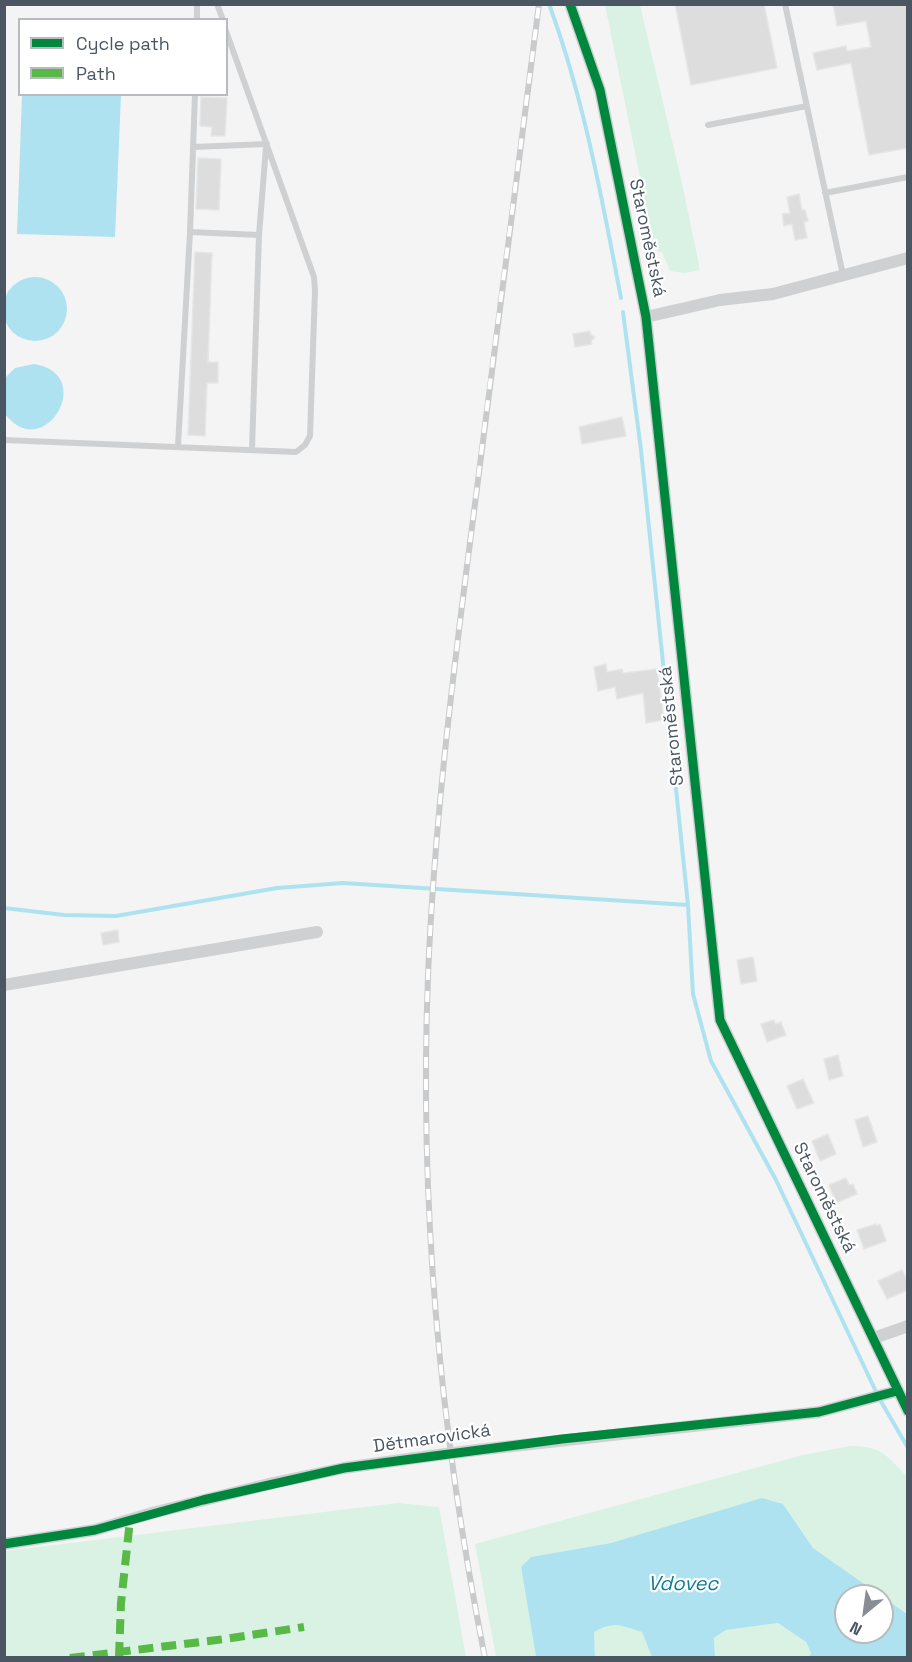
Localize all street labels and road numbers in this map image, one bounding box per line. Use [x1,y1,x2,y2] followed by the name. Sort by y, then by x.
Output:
[624,177,670,299] street label: Staroměstská
[655,665,689,787] street label: Staroměstská
[788,1139,860,1257] street label: Staroměstská
[372,1420,492,1458] street label: Dětmarovická

